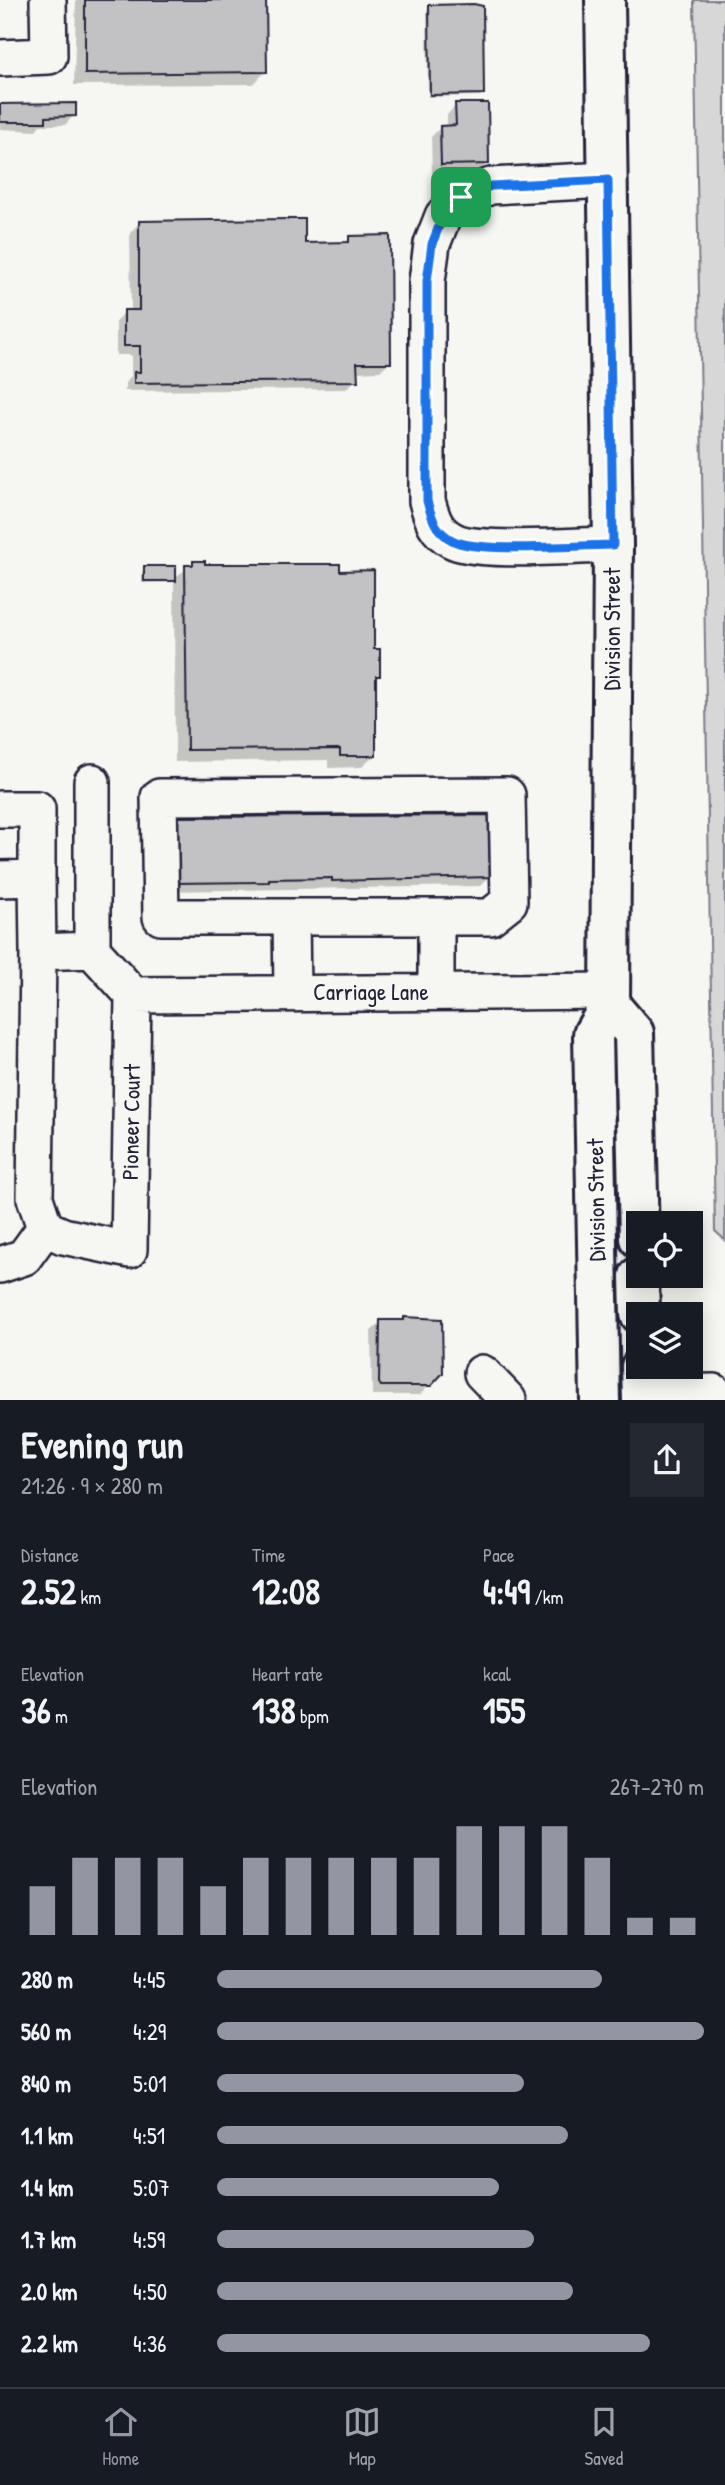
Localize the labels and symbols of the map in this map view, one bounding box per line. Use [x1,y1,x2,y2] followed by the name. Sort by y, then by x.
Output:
[431,167,491,227] pin
[596,566,627,690] street label: Division Street
[313,976,429,1007] street label: Carriage Lane
[114,1063,147,1180] street label: Pioneer Court
[579,1137,612,1262] street label: Division Street

